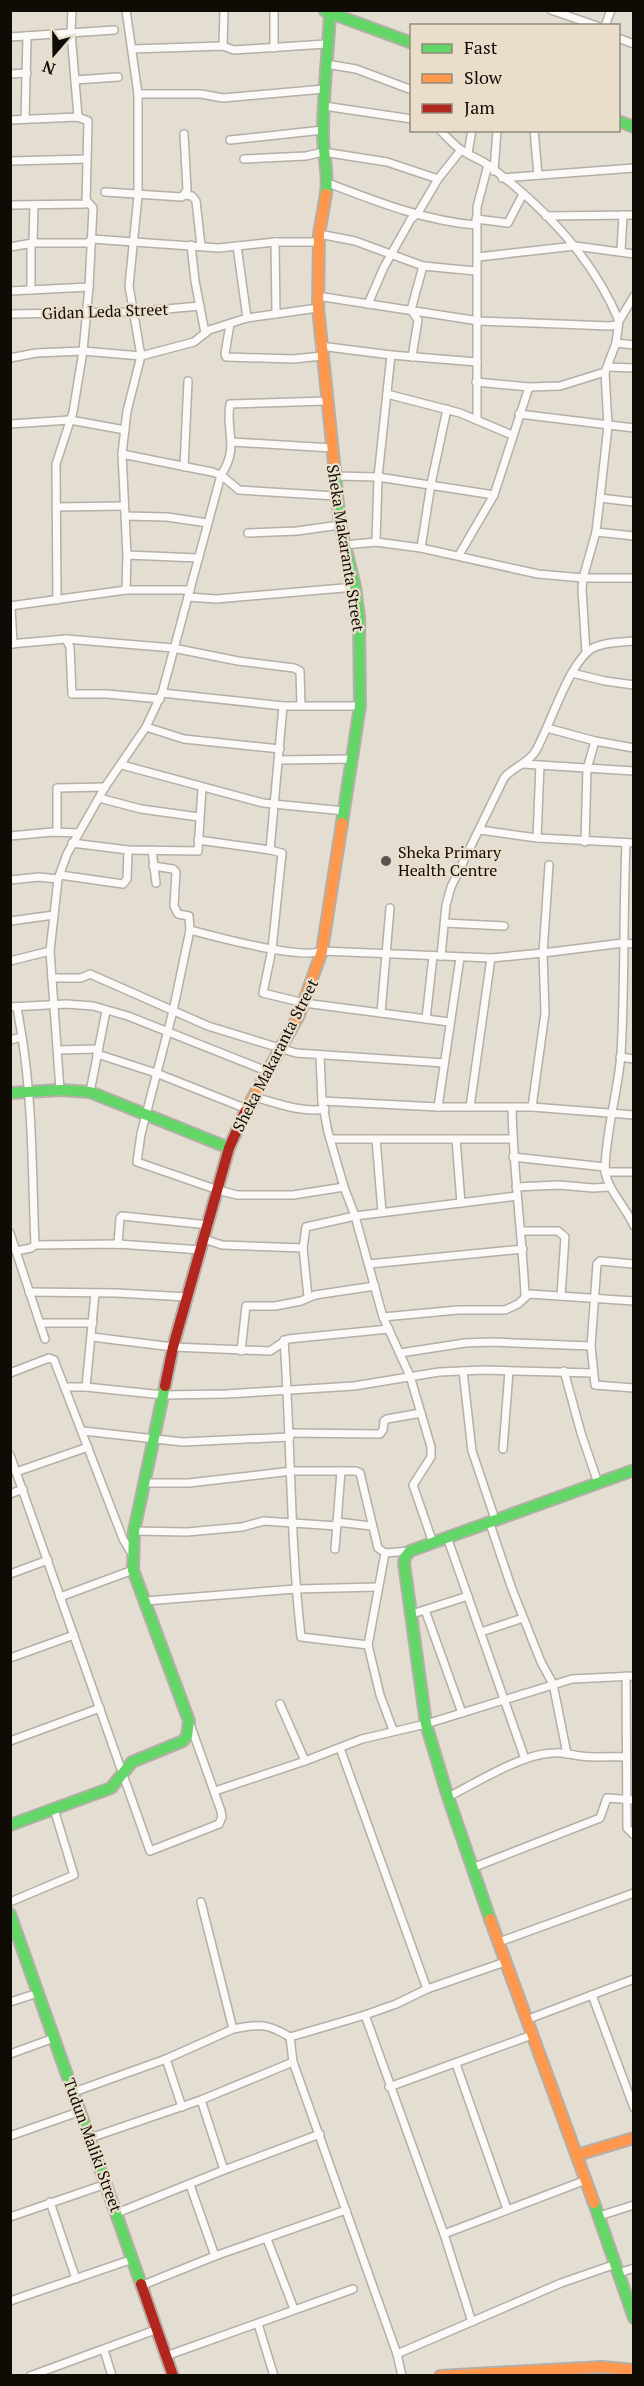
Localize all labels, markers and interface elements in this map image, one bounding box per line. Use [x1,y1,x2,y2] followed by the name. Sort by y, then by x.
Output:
[24,24,84,84] north arrow
[410,24,620,132] legend
[464,35,498,59] text: Fast
[39,56,58,81] text: N
[464,65,503,89] text: Slow
[464,95,495,119] text: Jam
[41,298,169,324] street label: Gidan Leda Street
[322,463,370,633] street label: Sheka Makaranta Street
[398,841,502,881] place label: Sheka Primary Health Centre
[379,854,393,868] marker: Sheka Primary Health Centre
[227,975,323,1135] street label: Sheka Makaranta Street
[59,2075,128,2215] street label: Tudun Maliki Street

